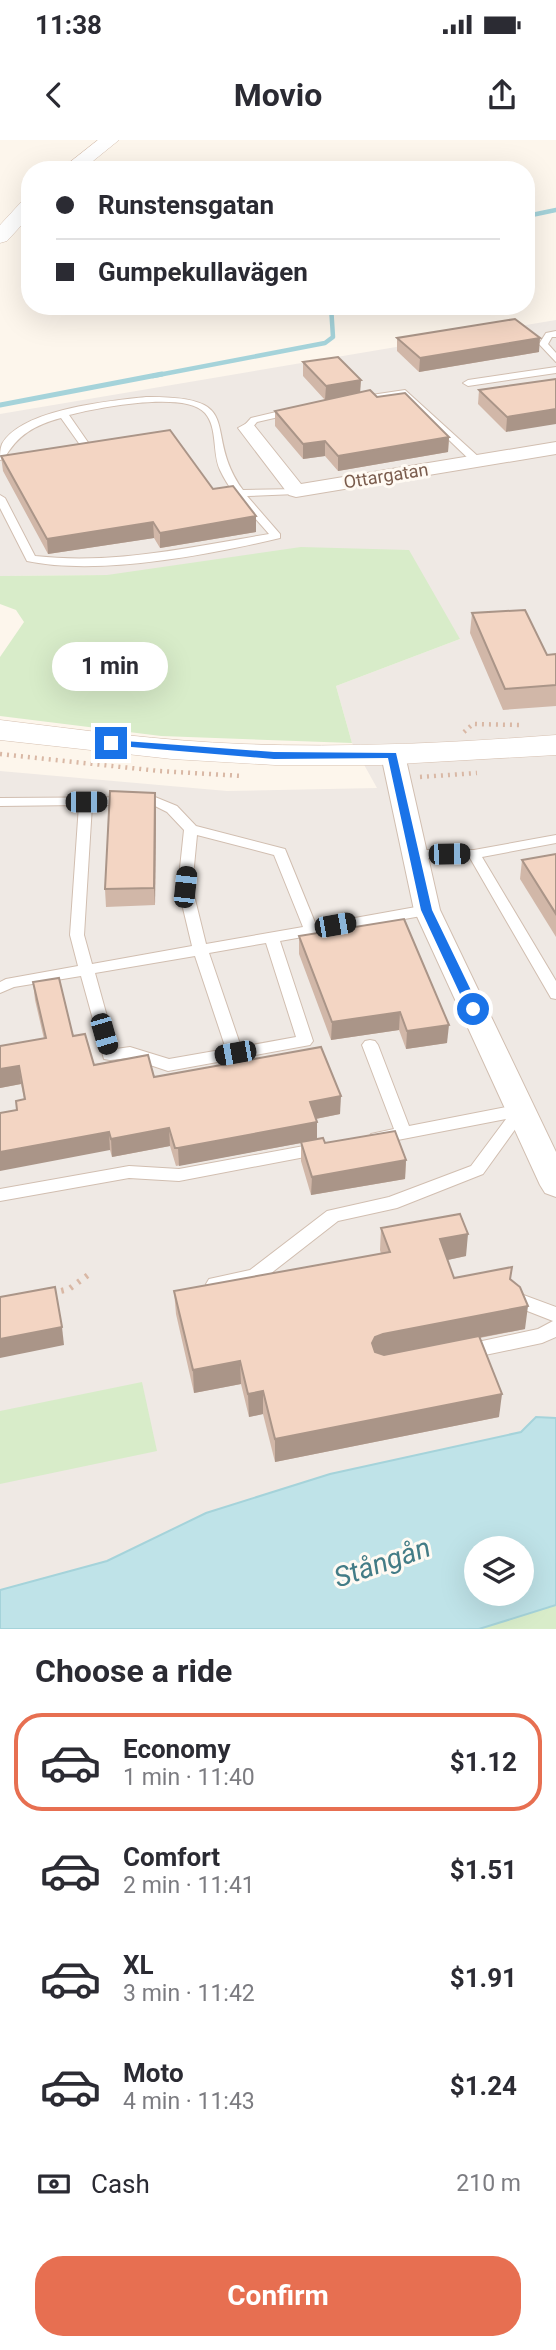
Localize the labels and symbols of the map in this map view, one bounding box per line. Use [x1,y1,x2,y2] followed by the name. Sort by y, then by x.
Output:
[342,458,430,493] street label: Ottargatan
[53,642,169,690] callout: 1 min
[95,727,127,759] route end
[66,792,108,813] car
[428,843,471,865] car
[173,865,198,909] car
[313,911,358,939] car
[457,993,489,1025] route start
[89,1011,120,1057] car
[213,1039,258,1067] car
[330,1531,435,1594] water label: Stångån

